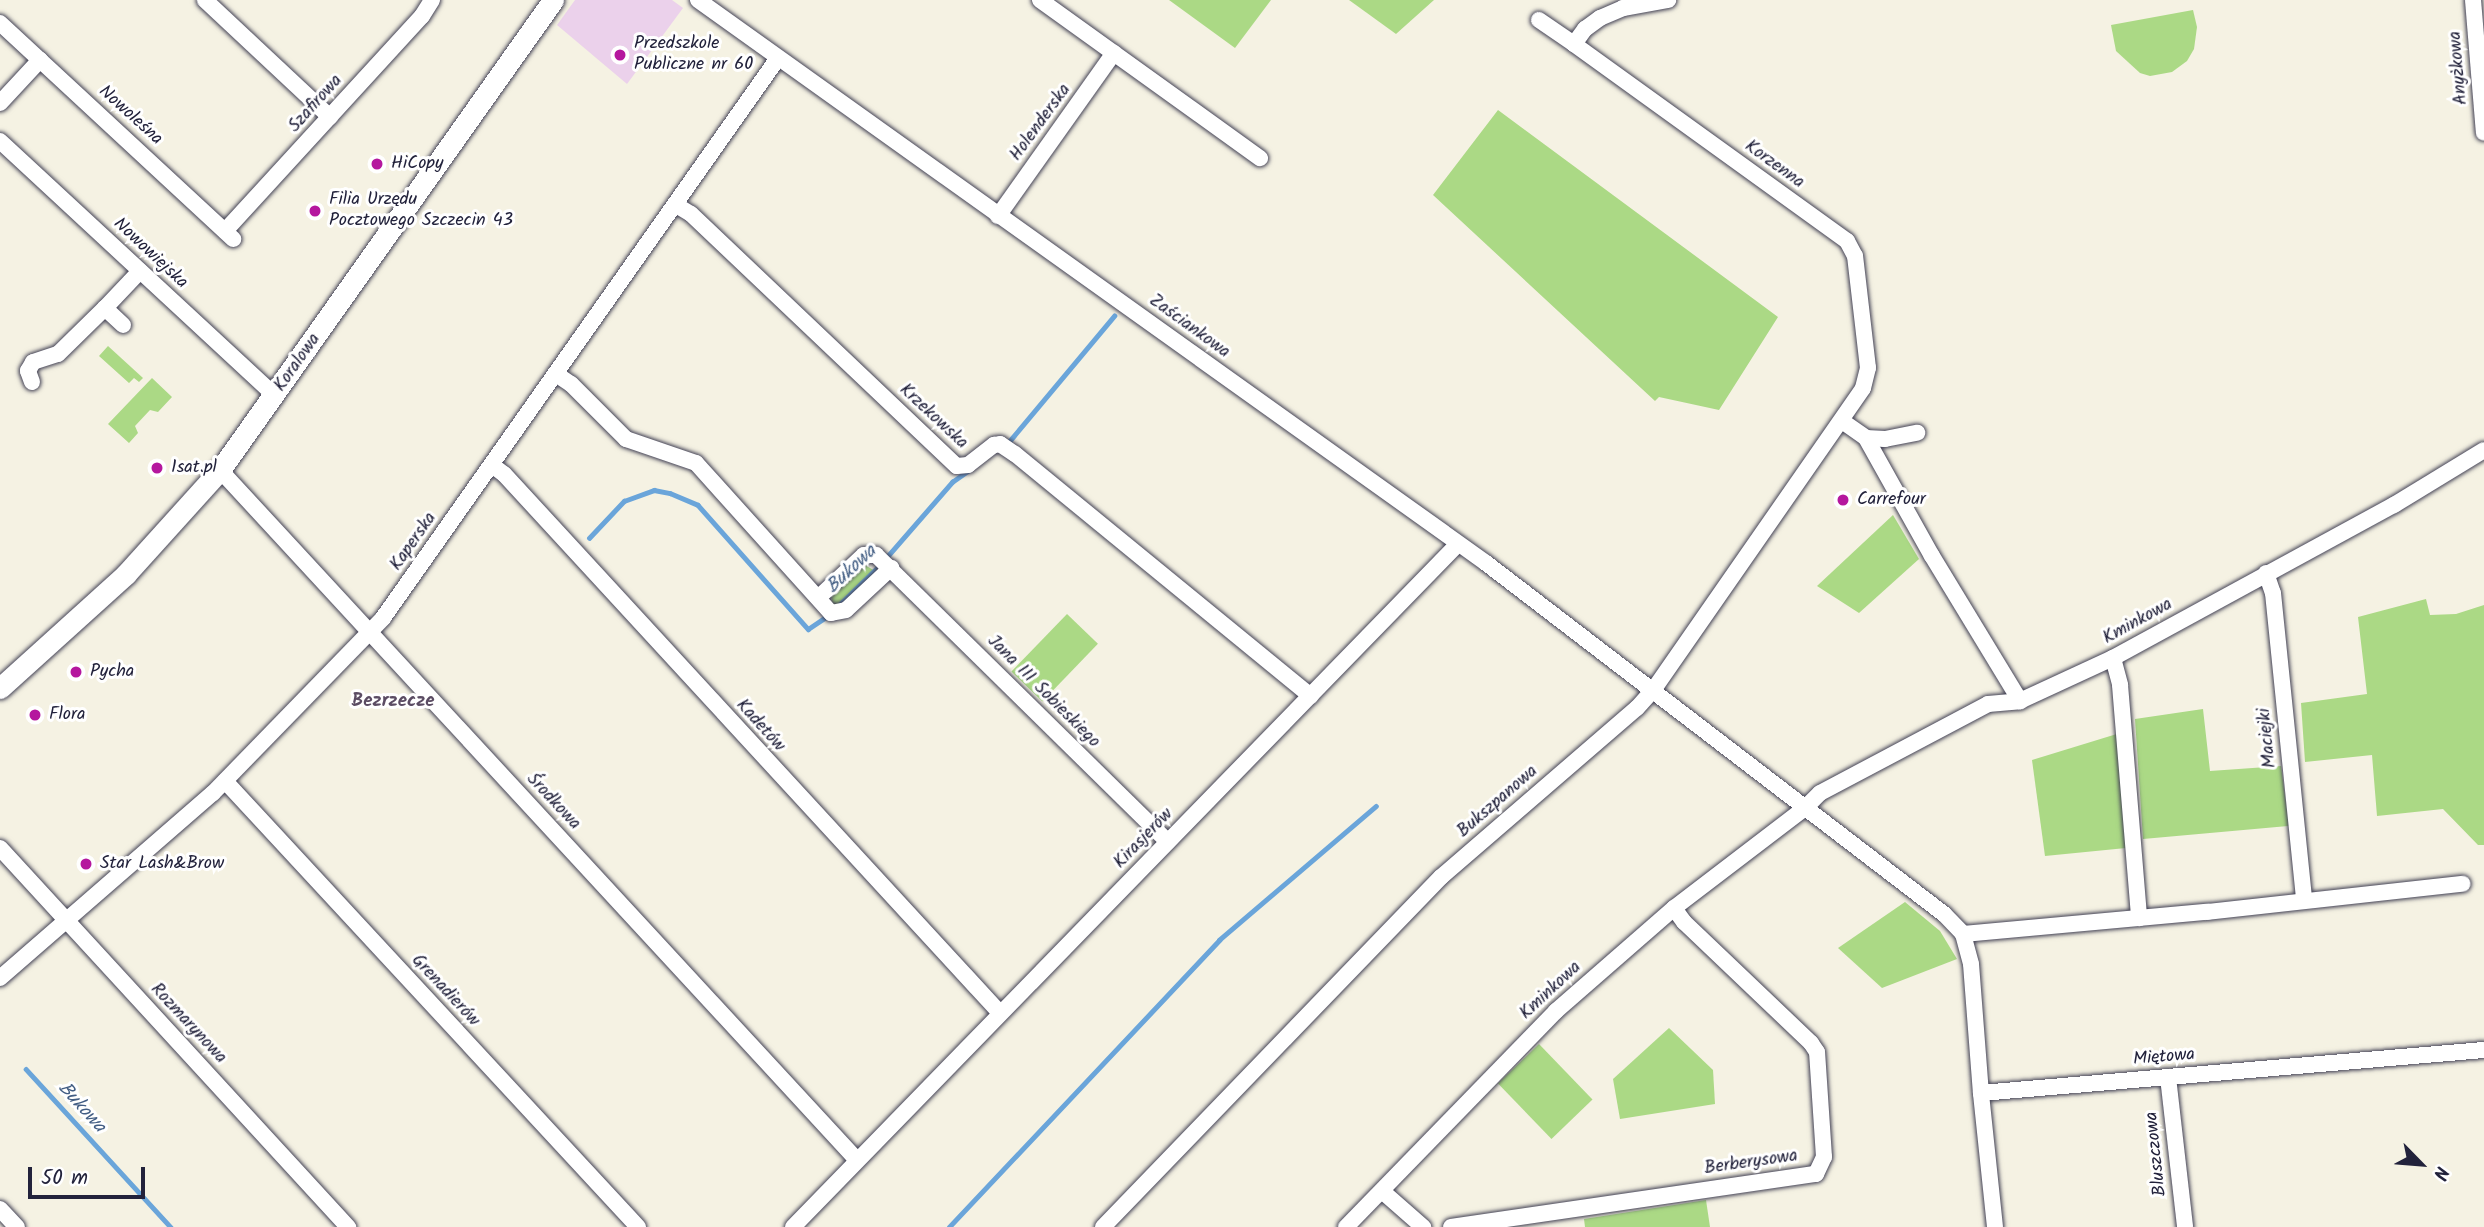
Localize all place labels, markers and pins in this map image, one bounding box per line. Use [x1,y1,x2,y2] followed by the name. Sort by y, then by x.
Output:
[634,34,753,76] place label: Przedszkole Publiczne nr 60
[612,47,628,63] marker: Przedszkole Publiczne nr 60
[391,153,443,175] place label: HiCopy
[369,156,385,172] marker: HiCopy
[329,190,513,232] place label: Filia Urzędu Pocztowego Szczecin 43
[307,203,323,219] marker: Filia Urzędu Pocztowego Szczecin 43
[171,457,217,479] place label: 1sat.pl
[149,460,165,476] marker: 1sat.pl
[1857,489,1926,511] place label: Carrefour
[1835,492,1851,508] marker: Carrefour
[90,661,134,683] place label: Pycha
[68,664,84,680] marker: Pycha
[49,704,85,726] place label: Flora
[27,707,43,723] marker: Flora
[100,853,224,875] place label: Star Lash&Brow
[78,856,94,872] marker: Star Lash&Brow

